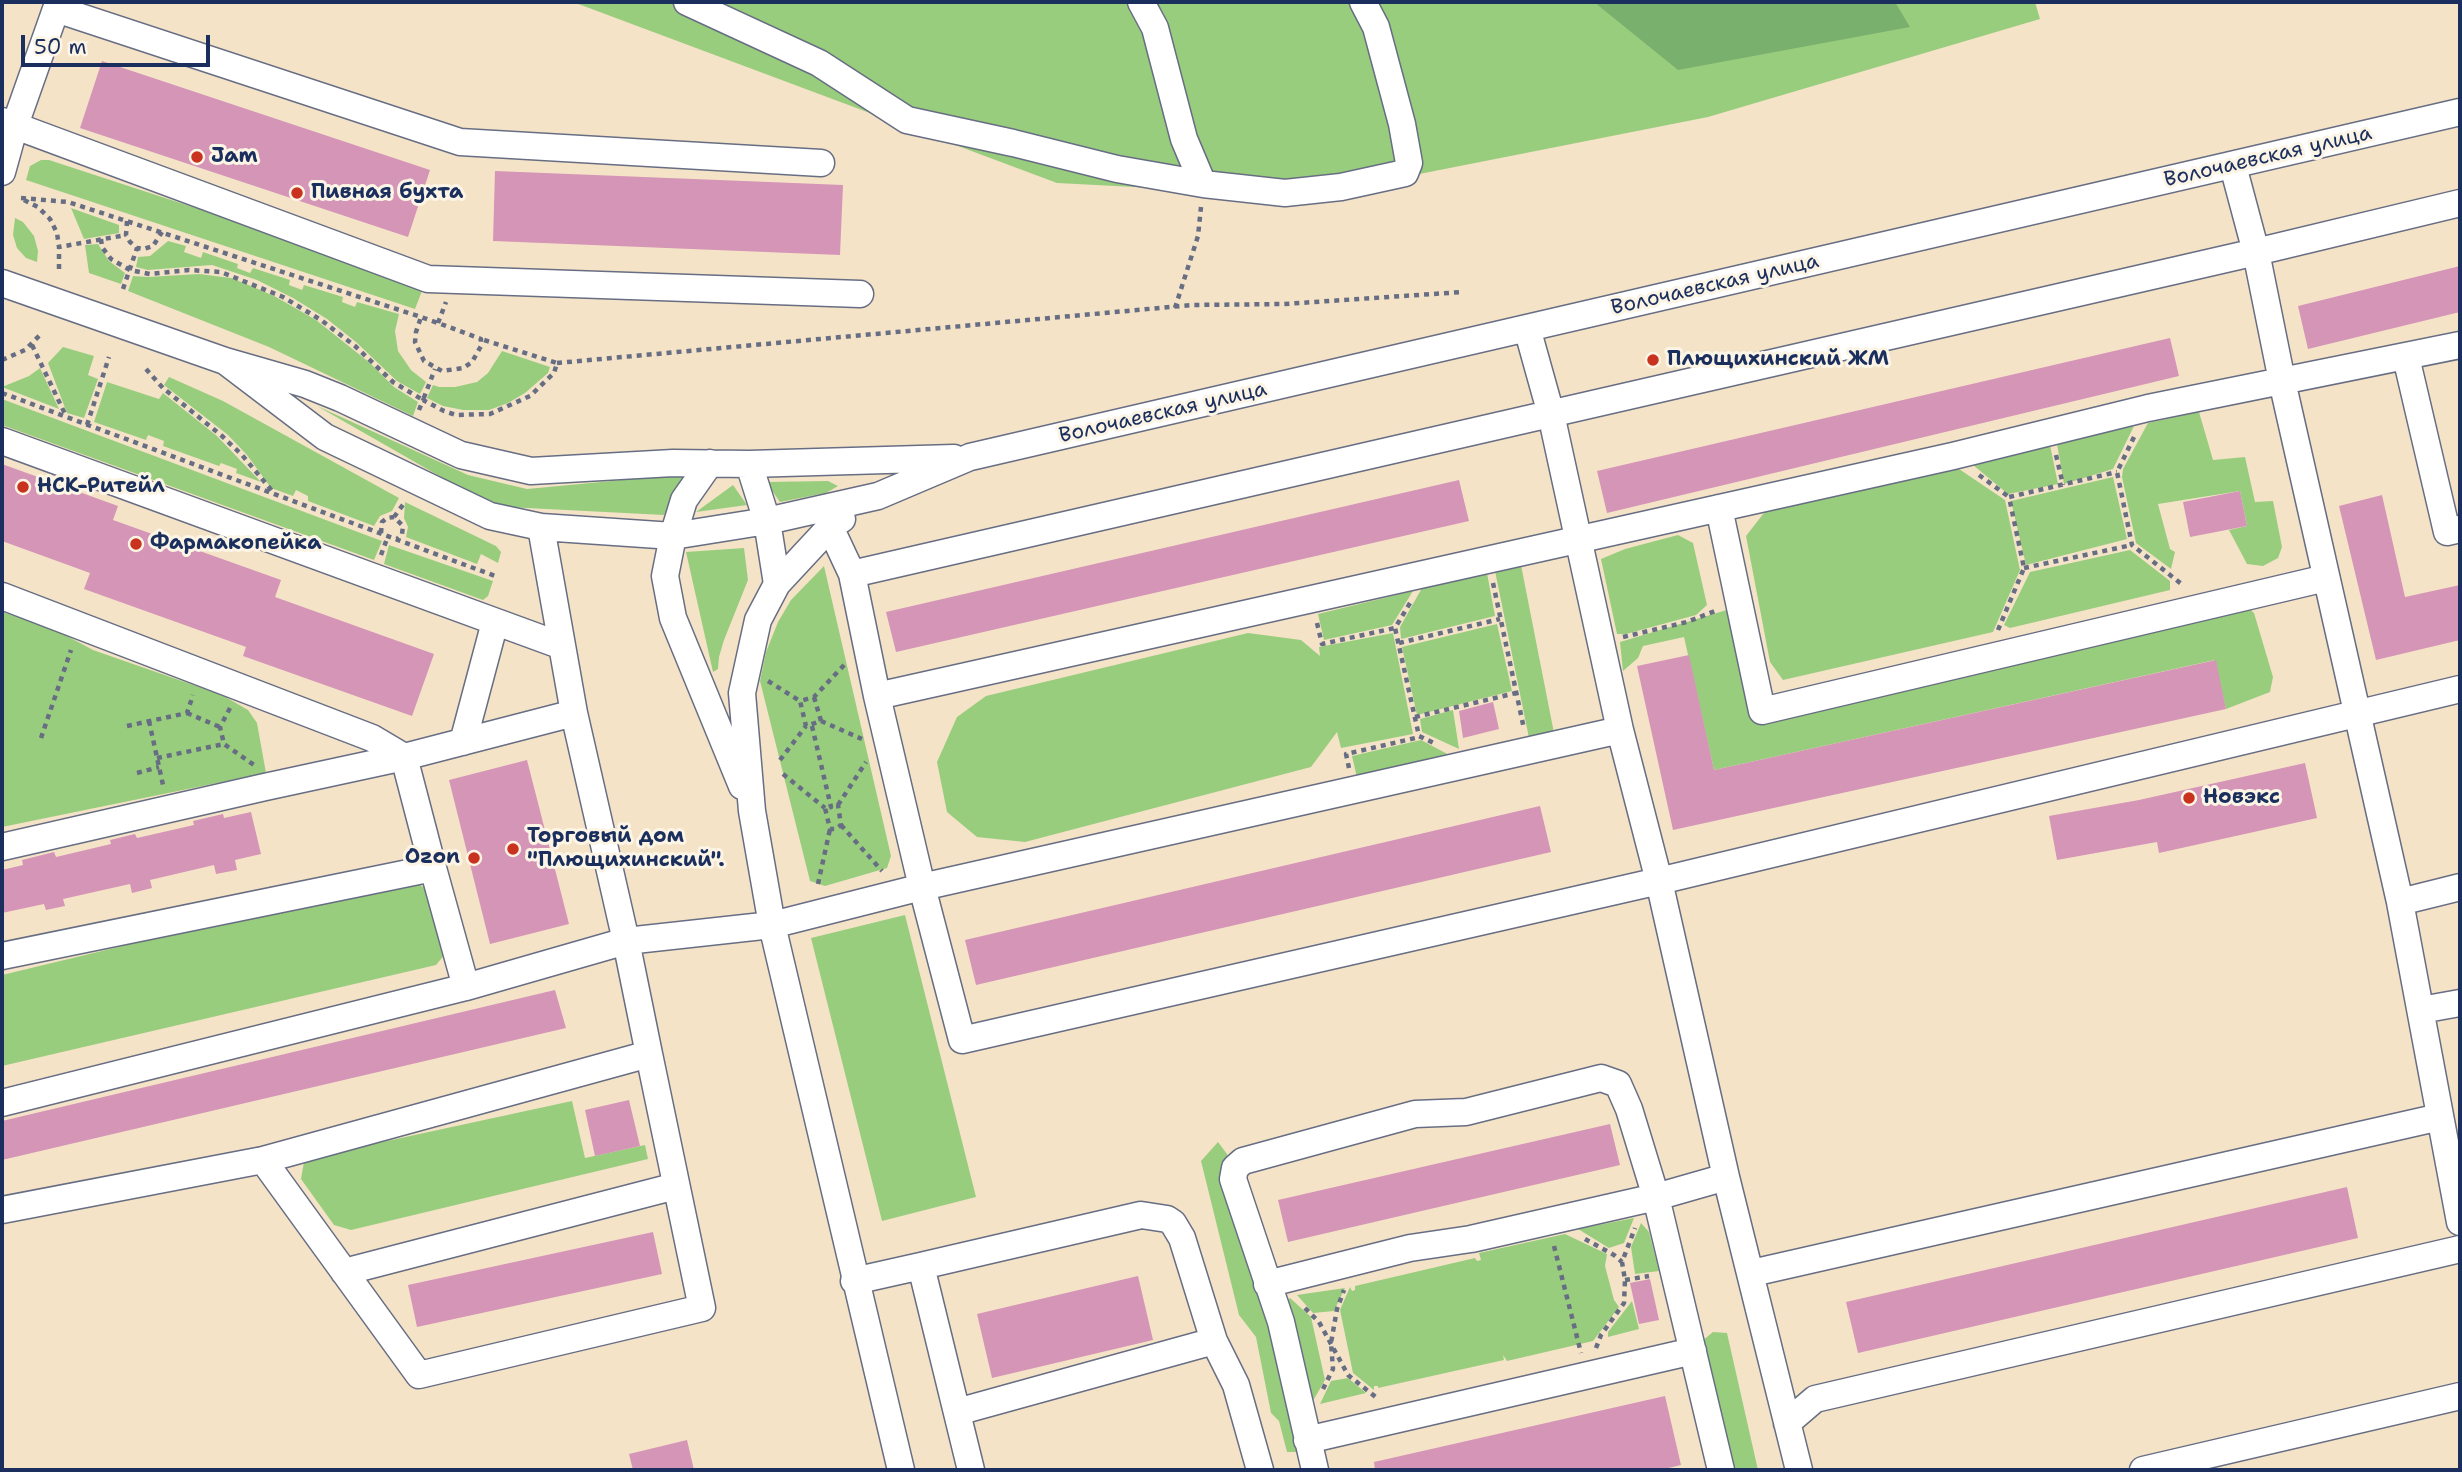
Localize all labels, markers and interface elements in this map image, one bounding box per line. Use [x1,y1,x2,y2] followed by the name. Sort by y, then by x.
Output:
[24,21,214,65] scale bar
[34,33,87,61] text: 50 m
[2162,121,2374,193] street label: Волочаевская улица
[211,144,258,170] place label: Jam
[189,149,205,165] marker: Jam
[311,180,463,206] place label: Пивная бухта
[289,185,305,201] marker: Пивная бухта
[1609,249,1821,321] street label: Волочаевская улица
[1667,347,1889,373] place label: Плющихинский ЖМ
[1645,352,1661,368] marker: Плющихинский ЖМ
[1057,377,1269,449] street label: Волочаевская улица
[37,474,165,500] place label: НСК-Ритейл
[15,479,31,495] marker: НСК-Ритейл
[150,531,322,557] place label: Фармакопейка
[128,536,144,552] marker: Фармакопейка
[2203,785,2280,811] place label: Новэкс
[2181,790,2197,806] marker: Новэкс
[527,824,725,874] place label: Торговый дом "Плющихинский".
[505,841,521,857] marker: Торговый дом "Плющихинский".
[405,845,460,871] place label: Ozon
[466,850,482,866] marker: Ozon

